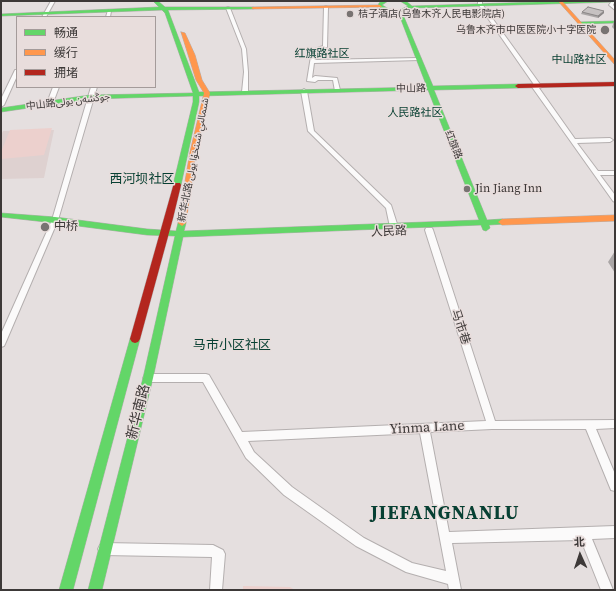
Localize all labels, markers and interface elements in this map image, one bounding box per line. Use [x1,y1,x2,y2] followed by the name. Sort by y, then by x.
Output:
[358,8,505,20] place label: 桔子酒店(乌鲁木齐人民电影院店)
[345,9,355,19] marker: 桔子酒店(乌鲁木齐人民电影院店)
[16,16,156,88] legend
[456,24,596,36] place label: 乌鲁木齐市中医医院小十字医院
[599,24,611,36] marker: 乌鲁木齐市中医医院小十字医院
[54,25,78,41] text: 畅通
[54,45,78,61] text: 缓行
[295,47,349,61] district label: 红旗路社区
[552,53,606,67] district label: 中山路社区
[54,65,78,81] text: 拥堵
[396,83,426,95] street label: 中山路
[25,91,111,113] street label: 中山路جوڭشەن يولى
[176,97,212,223] street label: 新华北路 شىمالىي شىنخۇا يولى
[388,106,442,120] district label: 人民路社区
[442,129,464,161] street label: 红旗路
[110,172,174,188] district label: 西河坝社区
[475,182,542,196] place label: Jin Jiang Inn
[462,184,472,194] marker: Jin Jiang Inn
[54,220,78,234] place label: 中桥
[39,221,51,233] marker: 中桥
[371,224,407,240] street label: 人民路
[448,308,472,346] street label: 马市巷
[193,338,271,354] district label: 马市小区社区
[124,383,154,441] street label: 新华南路
[389,418,465,438] street label: Yinma Lane
[370,503,520,525] district label: JIEFANGNANLU
[560,535,600,575] north arrow
[573,535,585,550] text: 北

